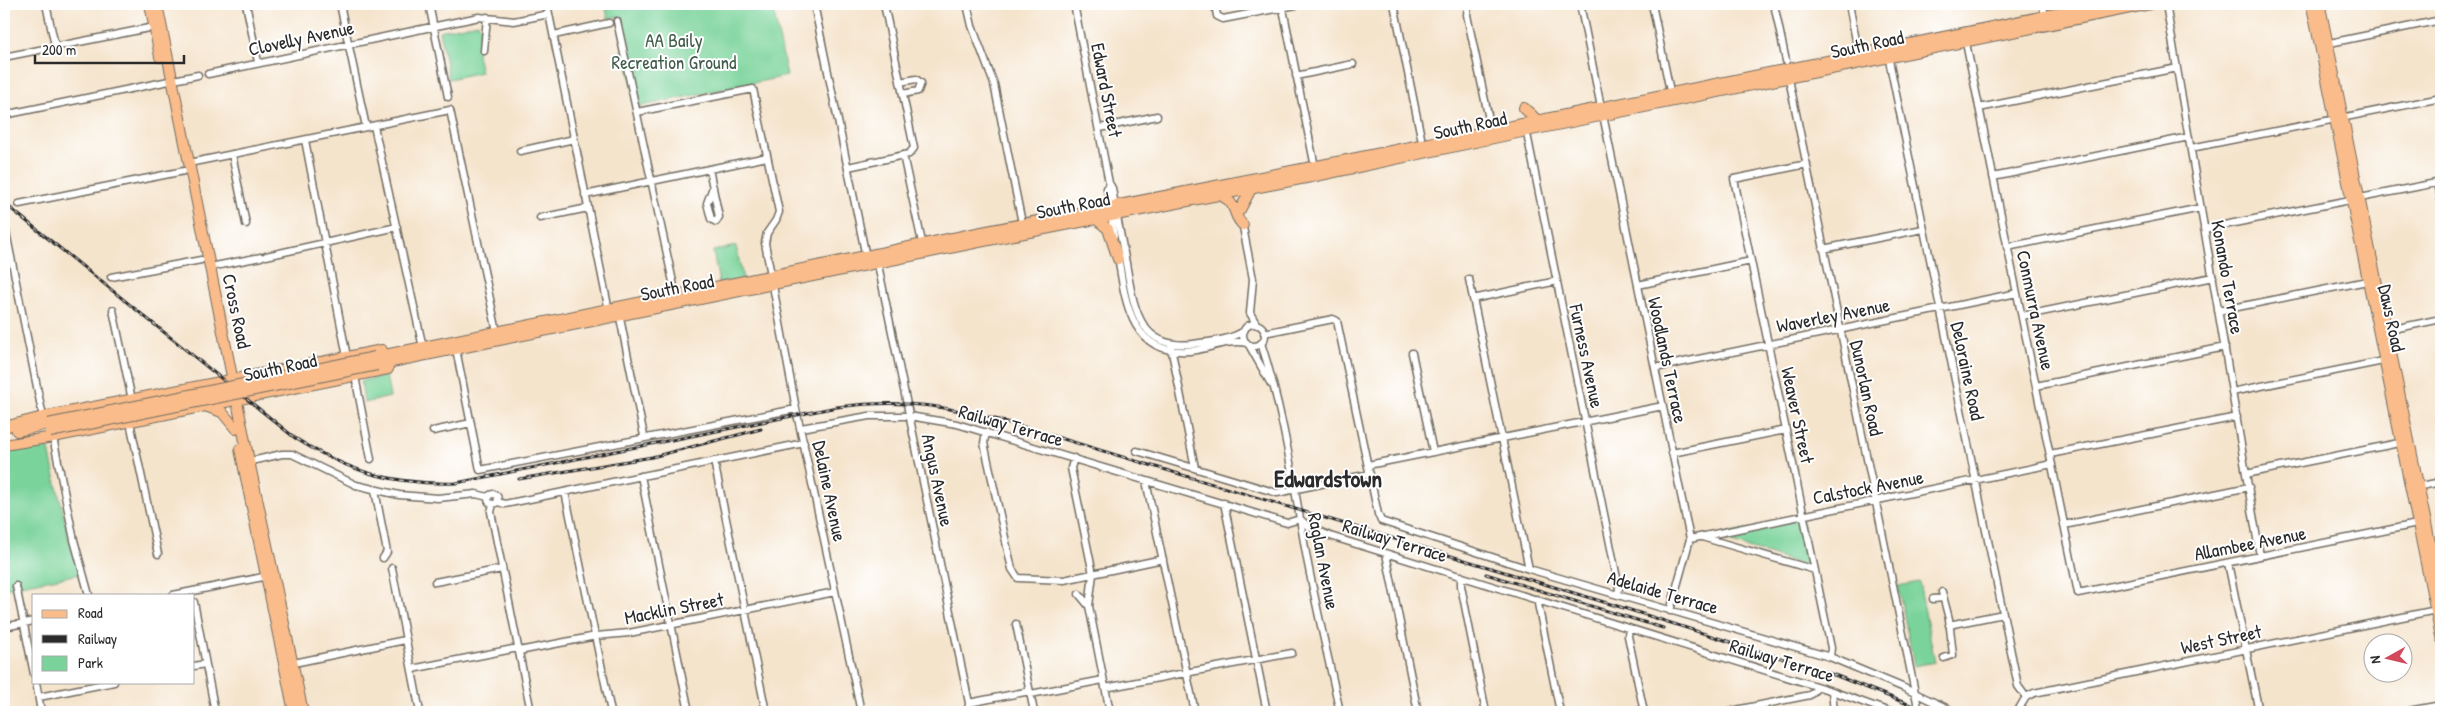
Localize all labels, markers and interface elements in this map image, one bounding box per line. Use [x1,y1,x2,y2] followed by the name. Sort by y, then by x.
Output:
[246,14,356,62] street label: Clovelly Avenue
[1828,23,1906,64] street label: South Road
[612,27,737,75] park label: AA Baily Recreation Ground
[35,32,184,64] scale bar
[42,39,76,60] text: 200 m
[1085,41,1129,140] street label: Edward Street
[1431,104,1509,145] street label: South Road
[1034,185,1112,225] street label: South Road
[2205,218,2251,336] street label: Konando Terrace
[2011,248,2061,373] street label: Conmurra Avenue
[638,267,716,307] street label: South Road
[216,271,258,351] street label: Cross Road
[2372,282,2412,355] street label: Daws Road
[1774,291,1892,339] street label: Waverley Avenue
[1642,295,1694,426] street label: Woodlands Terrace
[1563,301,1611,411] street label: Furness Avenue
[1945,319,1991,423] street label: Deloraine Road
[1844,338,1890,439] street label: Dunorlan Road
[241,346,319,387] street label: South Road
[1775,364,1821,466] street label: Weaver Street
[956,398,1067,452] street label: Railway Terrace
[916,431,961,529] street label: Angus Avenue
[807,438,853,544] street label: Delaine Avenue
[1274,462,1382,494] district label: Edwardstown
[1810,463,1926,510] street label: Calstock Avenue
[1302,510,1346,612] street label: Raglan Avenue
[1340,512,1451,568] street label: Railway Terrace
[2192,519,2309,567] street label: Allambee Avenue
[1605,564,1722,620] street label: Adelaide Terrace
[622,586,726,630] street label: Macklin Street
[32,594,195,684] legend
[78,602,103,623] text: Road
[2178,618,2264,660] street label: West Street
[78,628,117,649] text: Railway
[1727,632,1838,688] street label: Railway Terrace
[2362,634,2412,684] north arrow
[78,652,103,673] text: Park
[2365,654,2385,665] text: N

